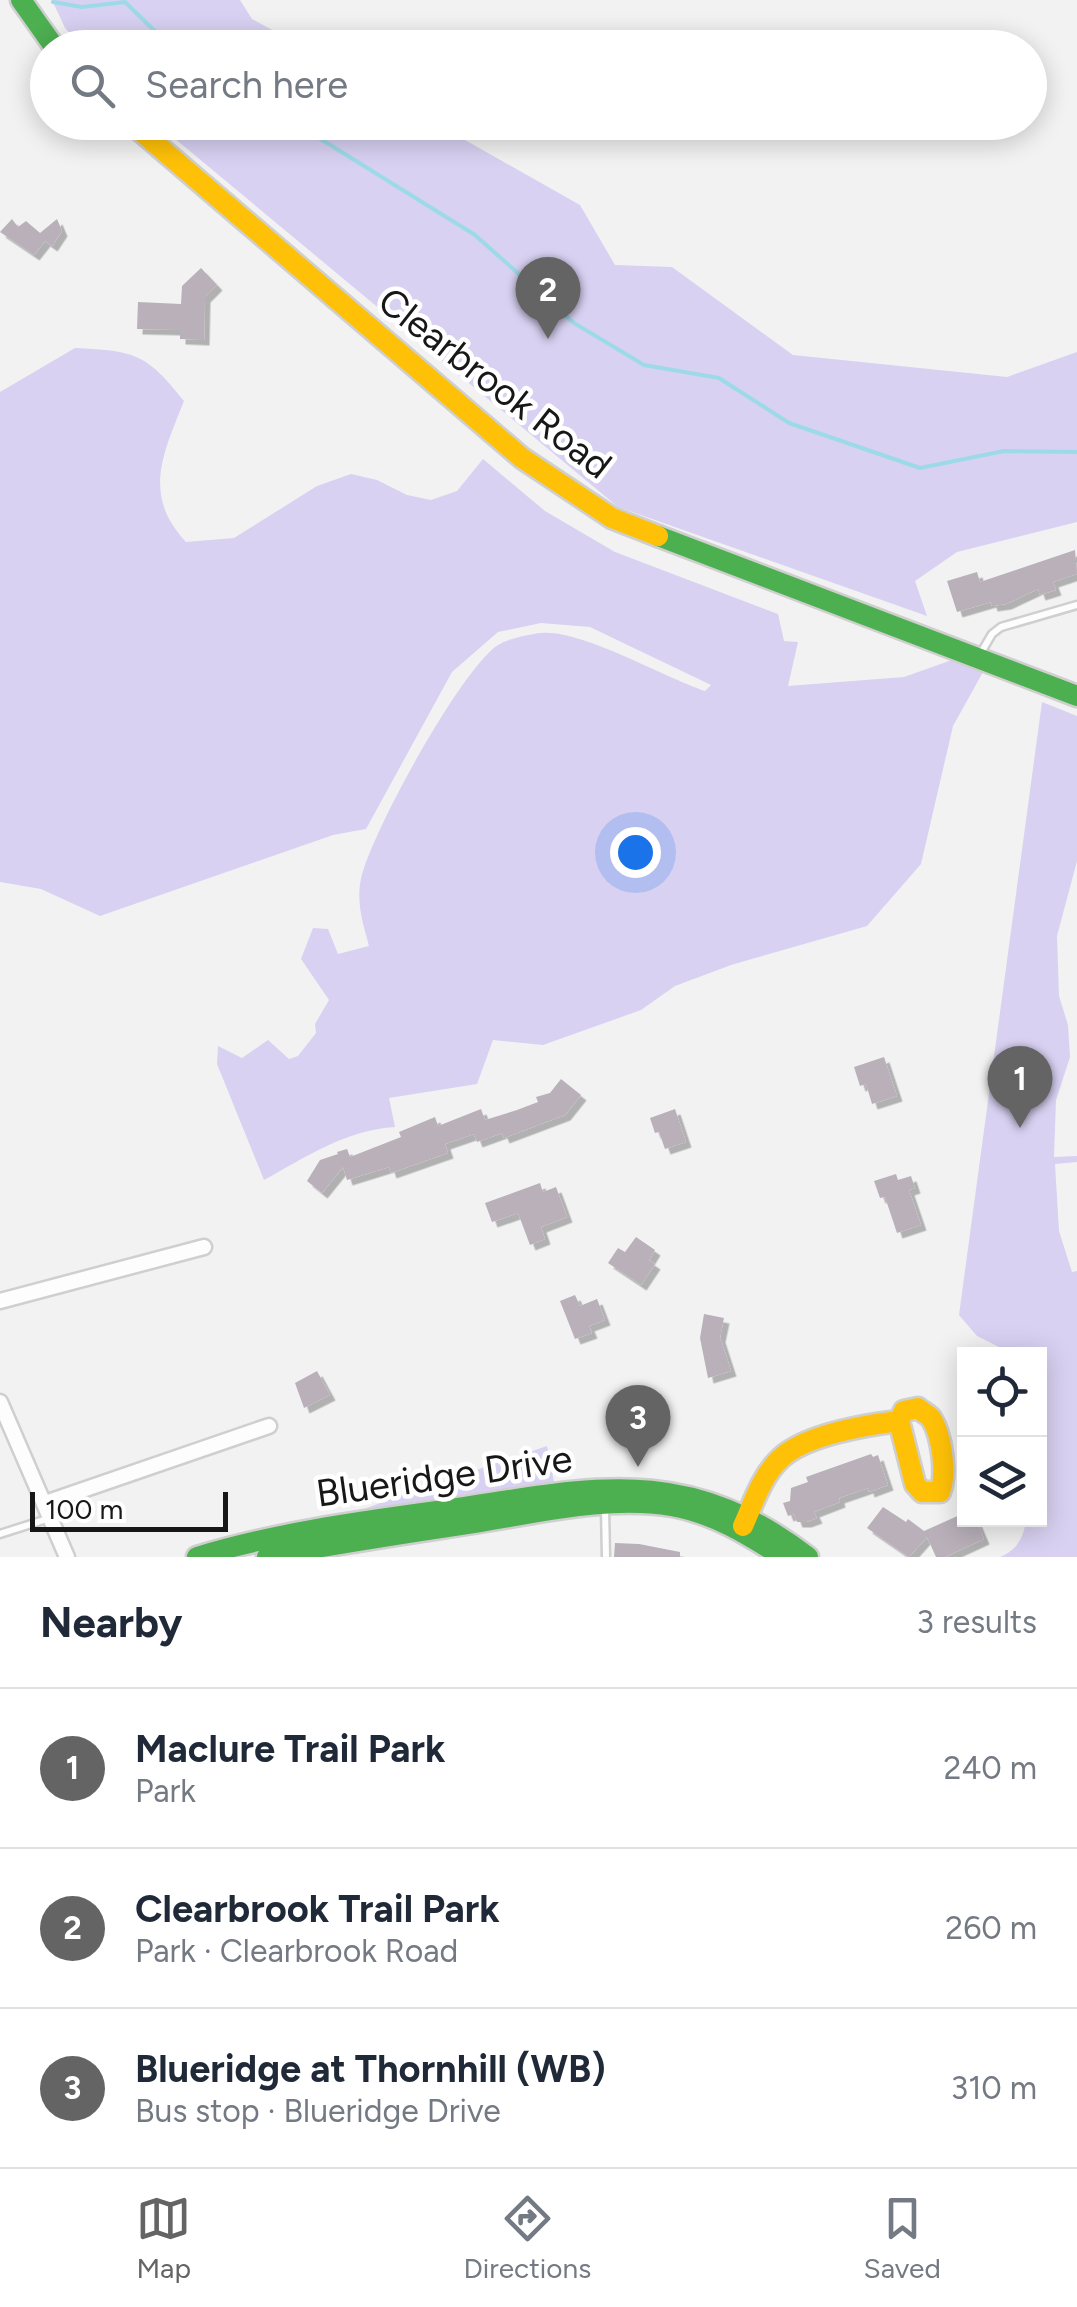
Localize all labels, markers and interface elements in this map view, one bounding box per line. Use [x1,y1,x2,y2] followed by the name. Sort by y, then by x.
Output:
[30,30,1047,140] search box
[65,58,120,113] icon: search
[145,62,348,108] text: Search here
[516,256,580,339] pin: 2
[369,278,621,488] street label: Clearbrook Road
[610,827,661,878] your location
[988,1046,1052,1128] pin: 1
[957,1347,1047,1527] map controls
[957,1347,1047,1437] button: locate
[606,1384,670,1467] pin: 3
[313,1435,575,1517] street label: Blueridge Drive
[957,1437,1047,1527] button: layers
[30,1487,228,1532] scale bar
[45,1492,123,1526] text: 100 m
[40,1597,182,1648] text: Nearby
[917,1603,1037,1641] text: 3 results
[135,1726,445,1772] text: Maclure Trail Park
[66,1749,79,1787] text: 1
[944,1749,1037,1787] text: 240 m
[135,1772,196,1810] text: Park
[135,1886,500,1932] text: Clearbrook Trail Park
[63,1909,82,1947] text: 2
[945,1909,1037,1947] text: 260 m
[135,1932,458,1970] text: Park · Clearbrook Road
[135,2046,606,2092] text: Blueridge at Thornhill (WB)
[64,2069,81,2107] text: 3
[951,2069,1037,2107] text: 310 m
[135,2092,501,2130] text: Bus stop · Blueridge Drive
[136,2191,191,2285] tab: Map
[464,2191,591,2285] tab: Directions
[864,2191,941,2285] tab: Saved

